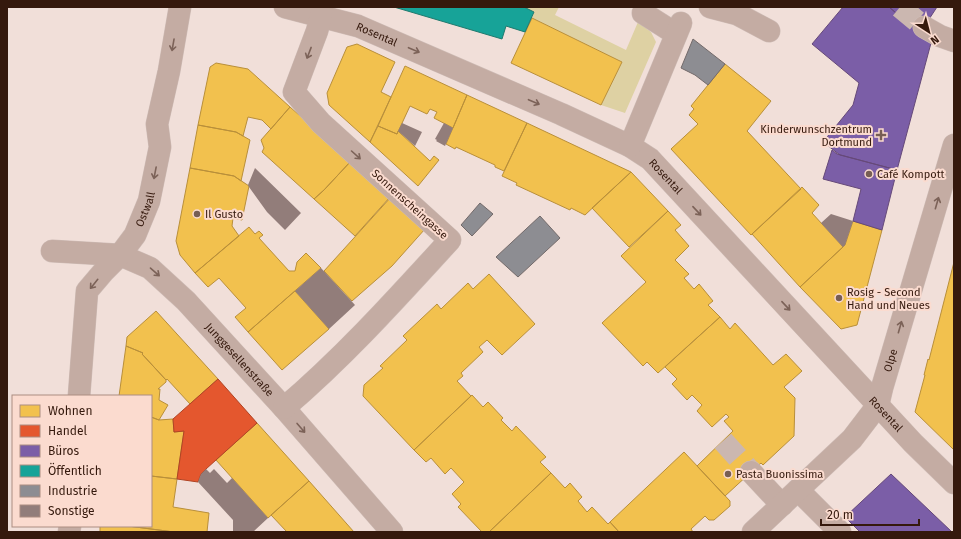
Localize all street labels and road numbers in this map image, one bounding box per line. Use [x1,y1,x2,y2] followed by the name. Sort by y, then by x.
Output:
[354,20,399,49] street label: Rosental
[646,156,685,197] street label: Rosental
[369,167,450,242] street label: Sonnenscheingasse
[133,191,158,229] street label: Ostwall
[202,320,276,399] street label: Junggesellenstraße
[881,347,900,373] street label: Olpe
[866,394,905,435] street label: Rosental

